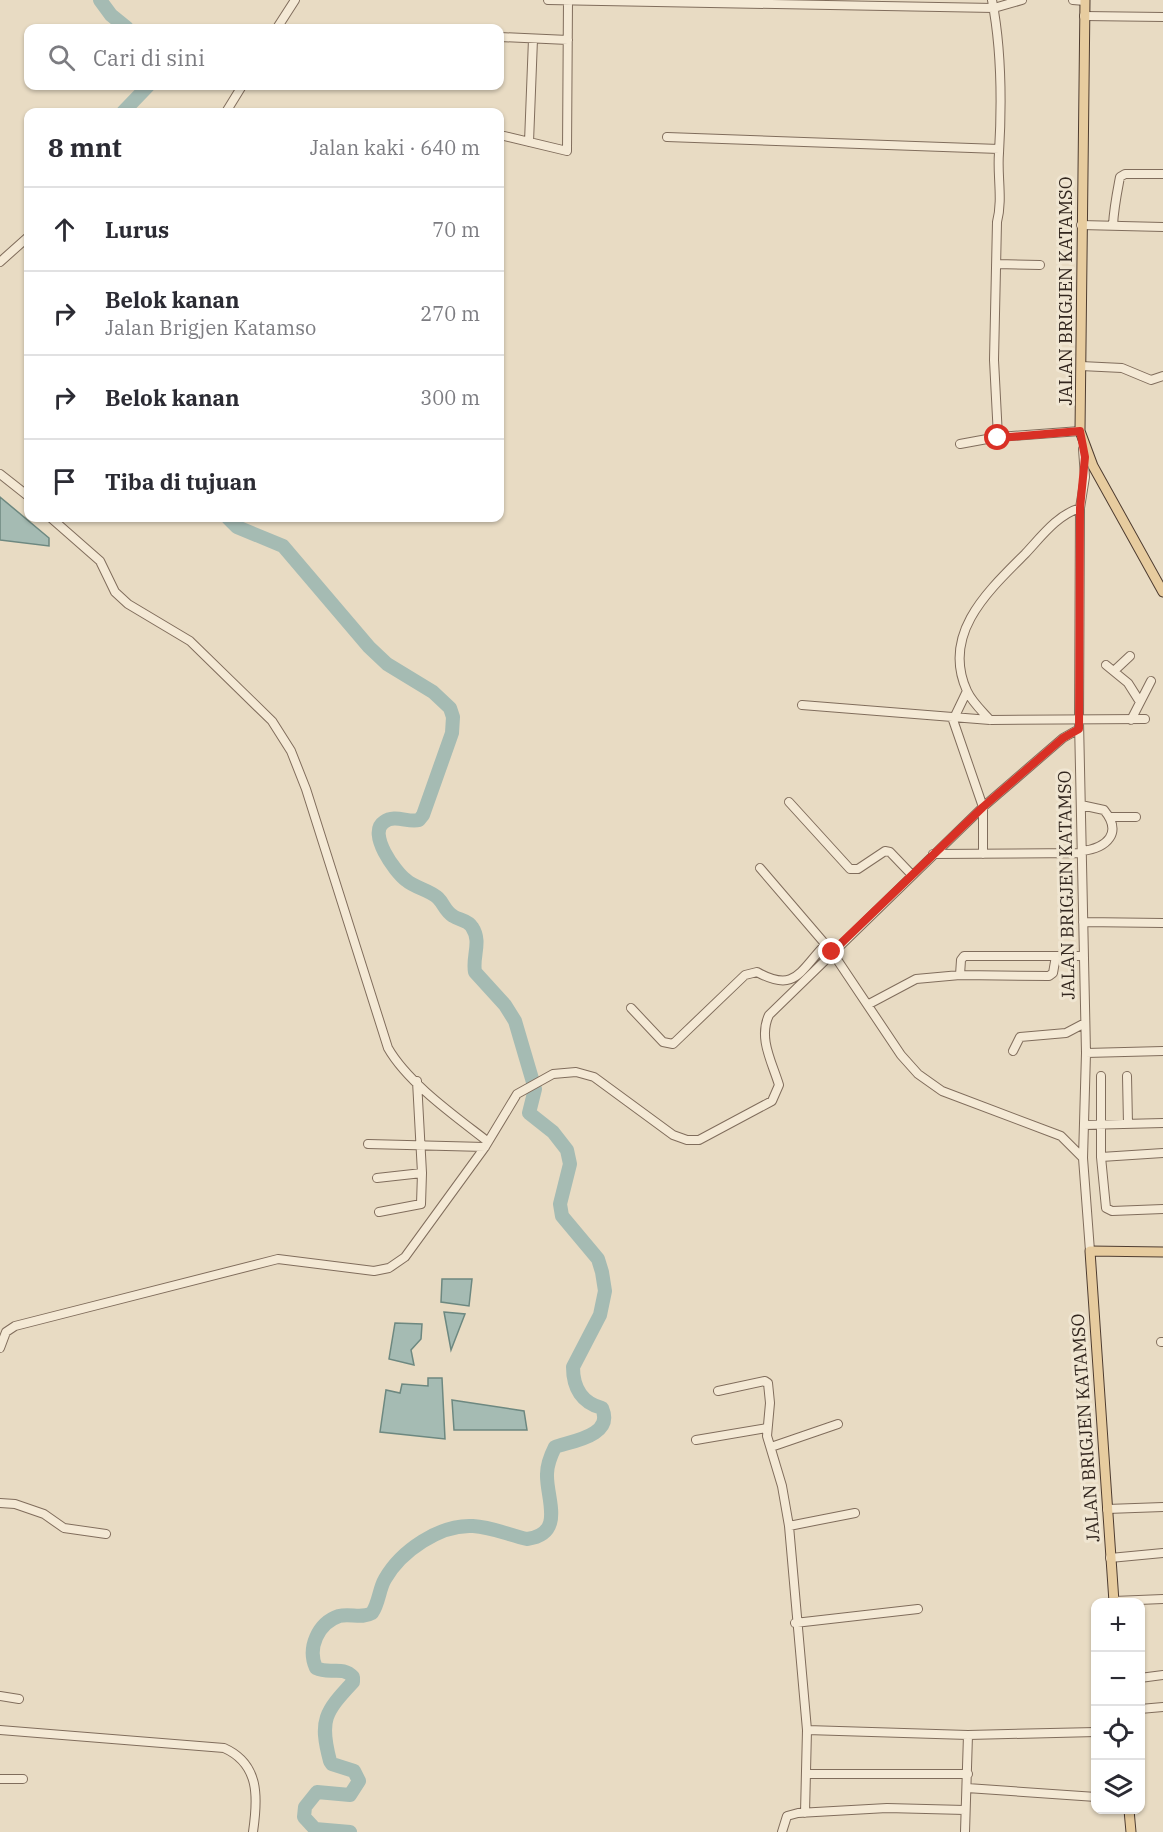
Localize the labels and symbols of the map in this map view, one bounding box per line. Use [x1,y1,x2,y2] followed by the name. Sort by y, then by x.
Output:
[1054,176,1077,406] street label: JALAN BRIGJEN KATAMSO
[984,424,1010,450] route start
[1053,770,1079,1000] street label: JALAN BRIGJEN KATAMSO
[818,938,844,964] route end
[1066,1313,1104,1543] street label: JALAN BRIGJEN KATAMSO

